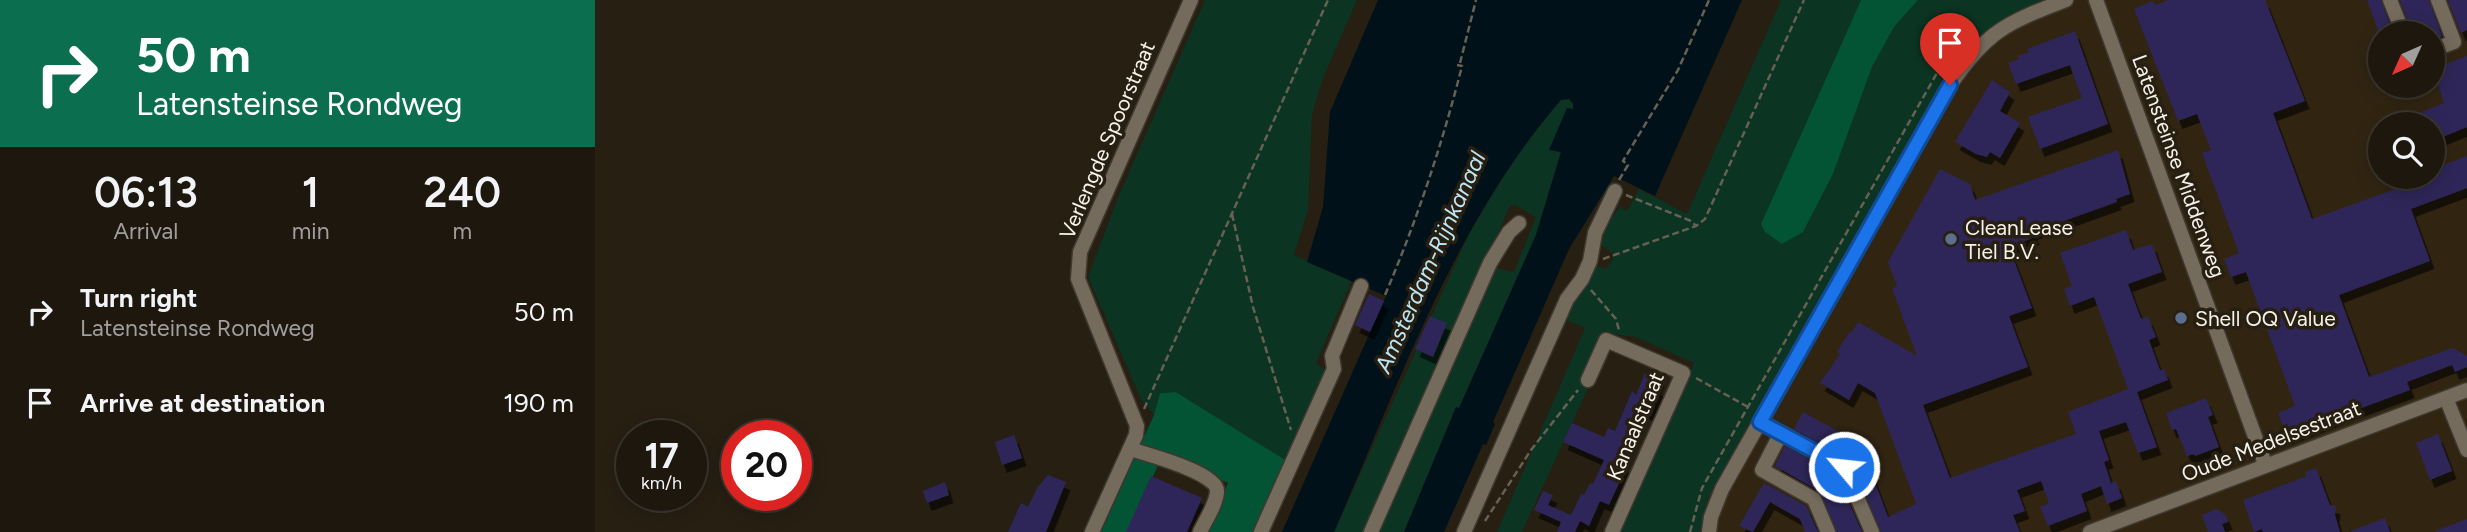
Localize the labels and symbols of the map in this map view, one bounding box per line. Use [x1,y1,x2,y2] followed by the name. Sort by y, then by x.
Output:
[1920,13,1980,85] pin
[2368,21,2445,98] north arrow
[1054,37,1160,243] street label: Verlengde Spoorstraat
[2127,51,2231,281] street label: Latensteinse Middenweg
[1368,146,1492,378] water label: Amsterdam-Rijnkanaal
[1965,215,2073,264] place label: CleanLease Tiel B.V.
[1943,231,1959,247] marker: CleanLease Tiel B.V.
[2195,306,2336,331] place label: Shell OQ Value
[2173,310,2189,326] marker: Shell OQ Value
[1601,368,1669,484] street label: Kanaalstraat
[2178,395,2364,487] street label: Oude Medelsestraat
[721,420,812,511] speed limit sign: 20
[1807,430,1881,504] position arrow

